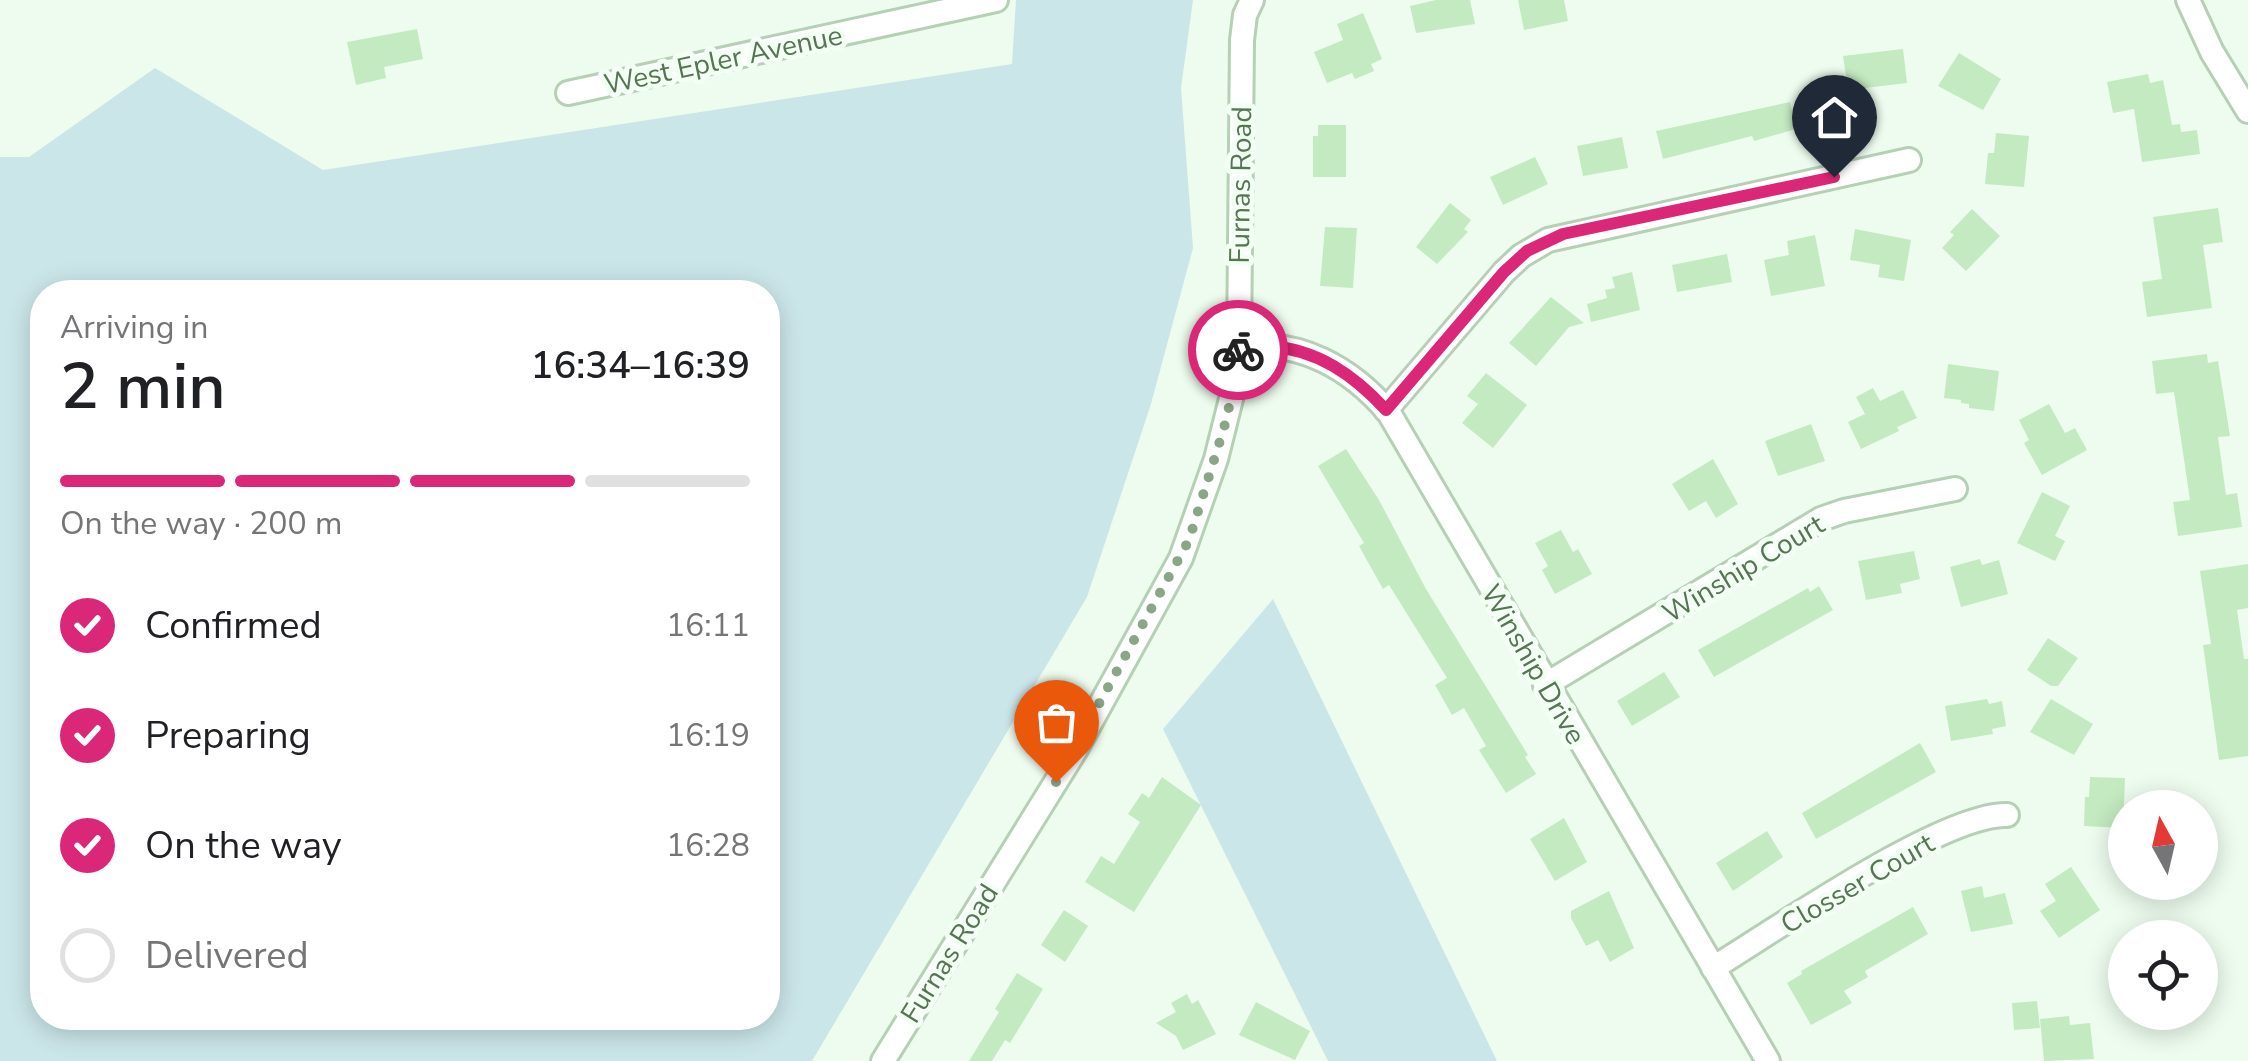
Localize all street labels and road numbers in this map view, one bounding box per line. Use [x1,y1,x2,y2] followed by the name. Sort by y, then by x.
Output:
[601,16,846,104] street label: West Epler Avenue
[1221,106,1261,264] street label: Furnas Road
[1656,506,1832,632] street label: Winship Court
[1472,577,1594,752] street label: Winship Drive
[1774,824,1941,943] street label: Closser Court
[892,877,1008,1030] street label: Furnas Road

